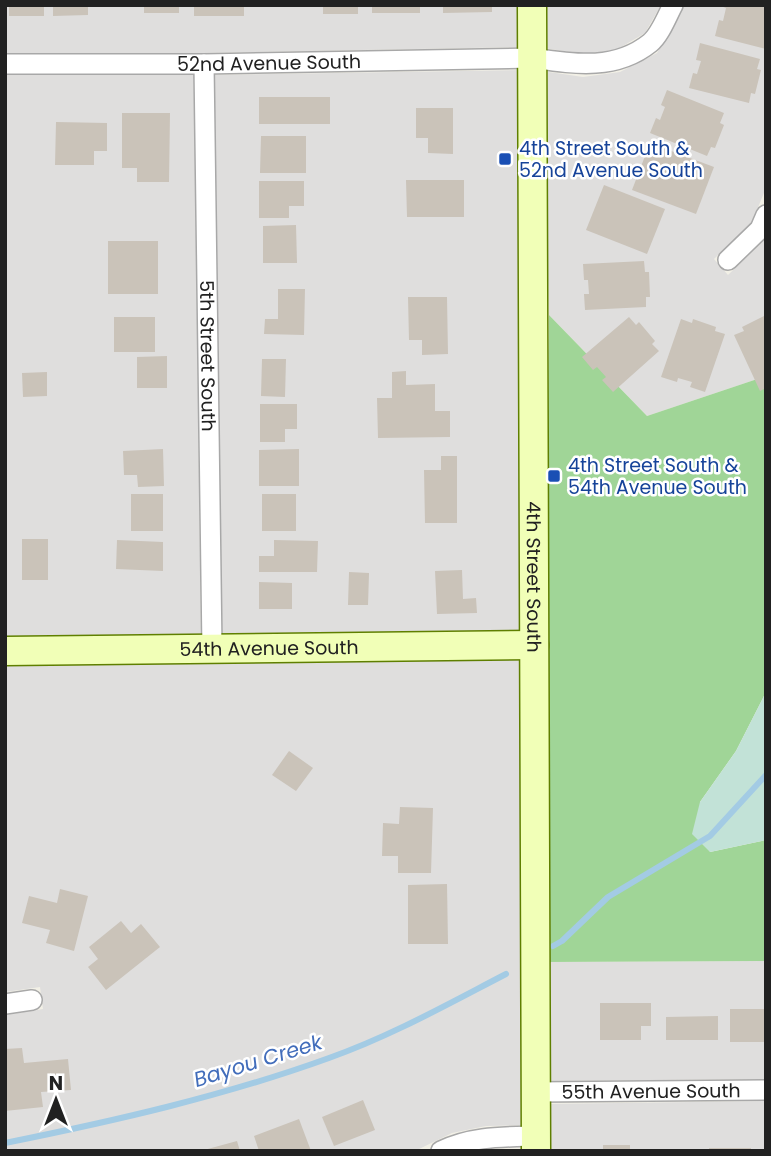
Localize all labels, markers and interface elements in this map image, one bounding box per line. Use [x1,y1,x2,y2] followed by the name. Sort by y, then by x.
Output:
[177,48,361,78] street label: 52nd Avenue South
[519,135,703,184] place label: 4th Street South & 52nd Avenue South
[497,151,513,167] marker: 4th Street South & 52nd Avenue South
[193,280,222,432] street label: 5th Street South
[568,452,747,501] place label: 4th Street South & 54th Avenue South
[546,468,562,484] marker: 4th Street South & 54th Avenue South
[520,501,547,653] street label: 4th Street South
[179,634,359,663] street label: 54th Avenue South
[190,1027,327,1094] water label: Bayou Creek
[21,1065,91,1135] north arrow
[49,1070,63,1097] text: N
[561,1077,741,1106] street label: 55th Avenue South

